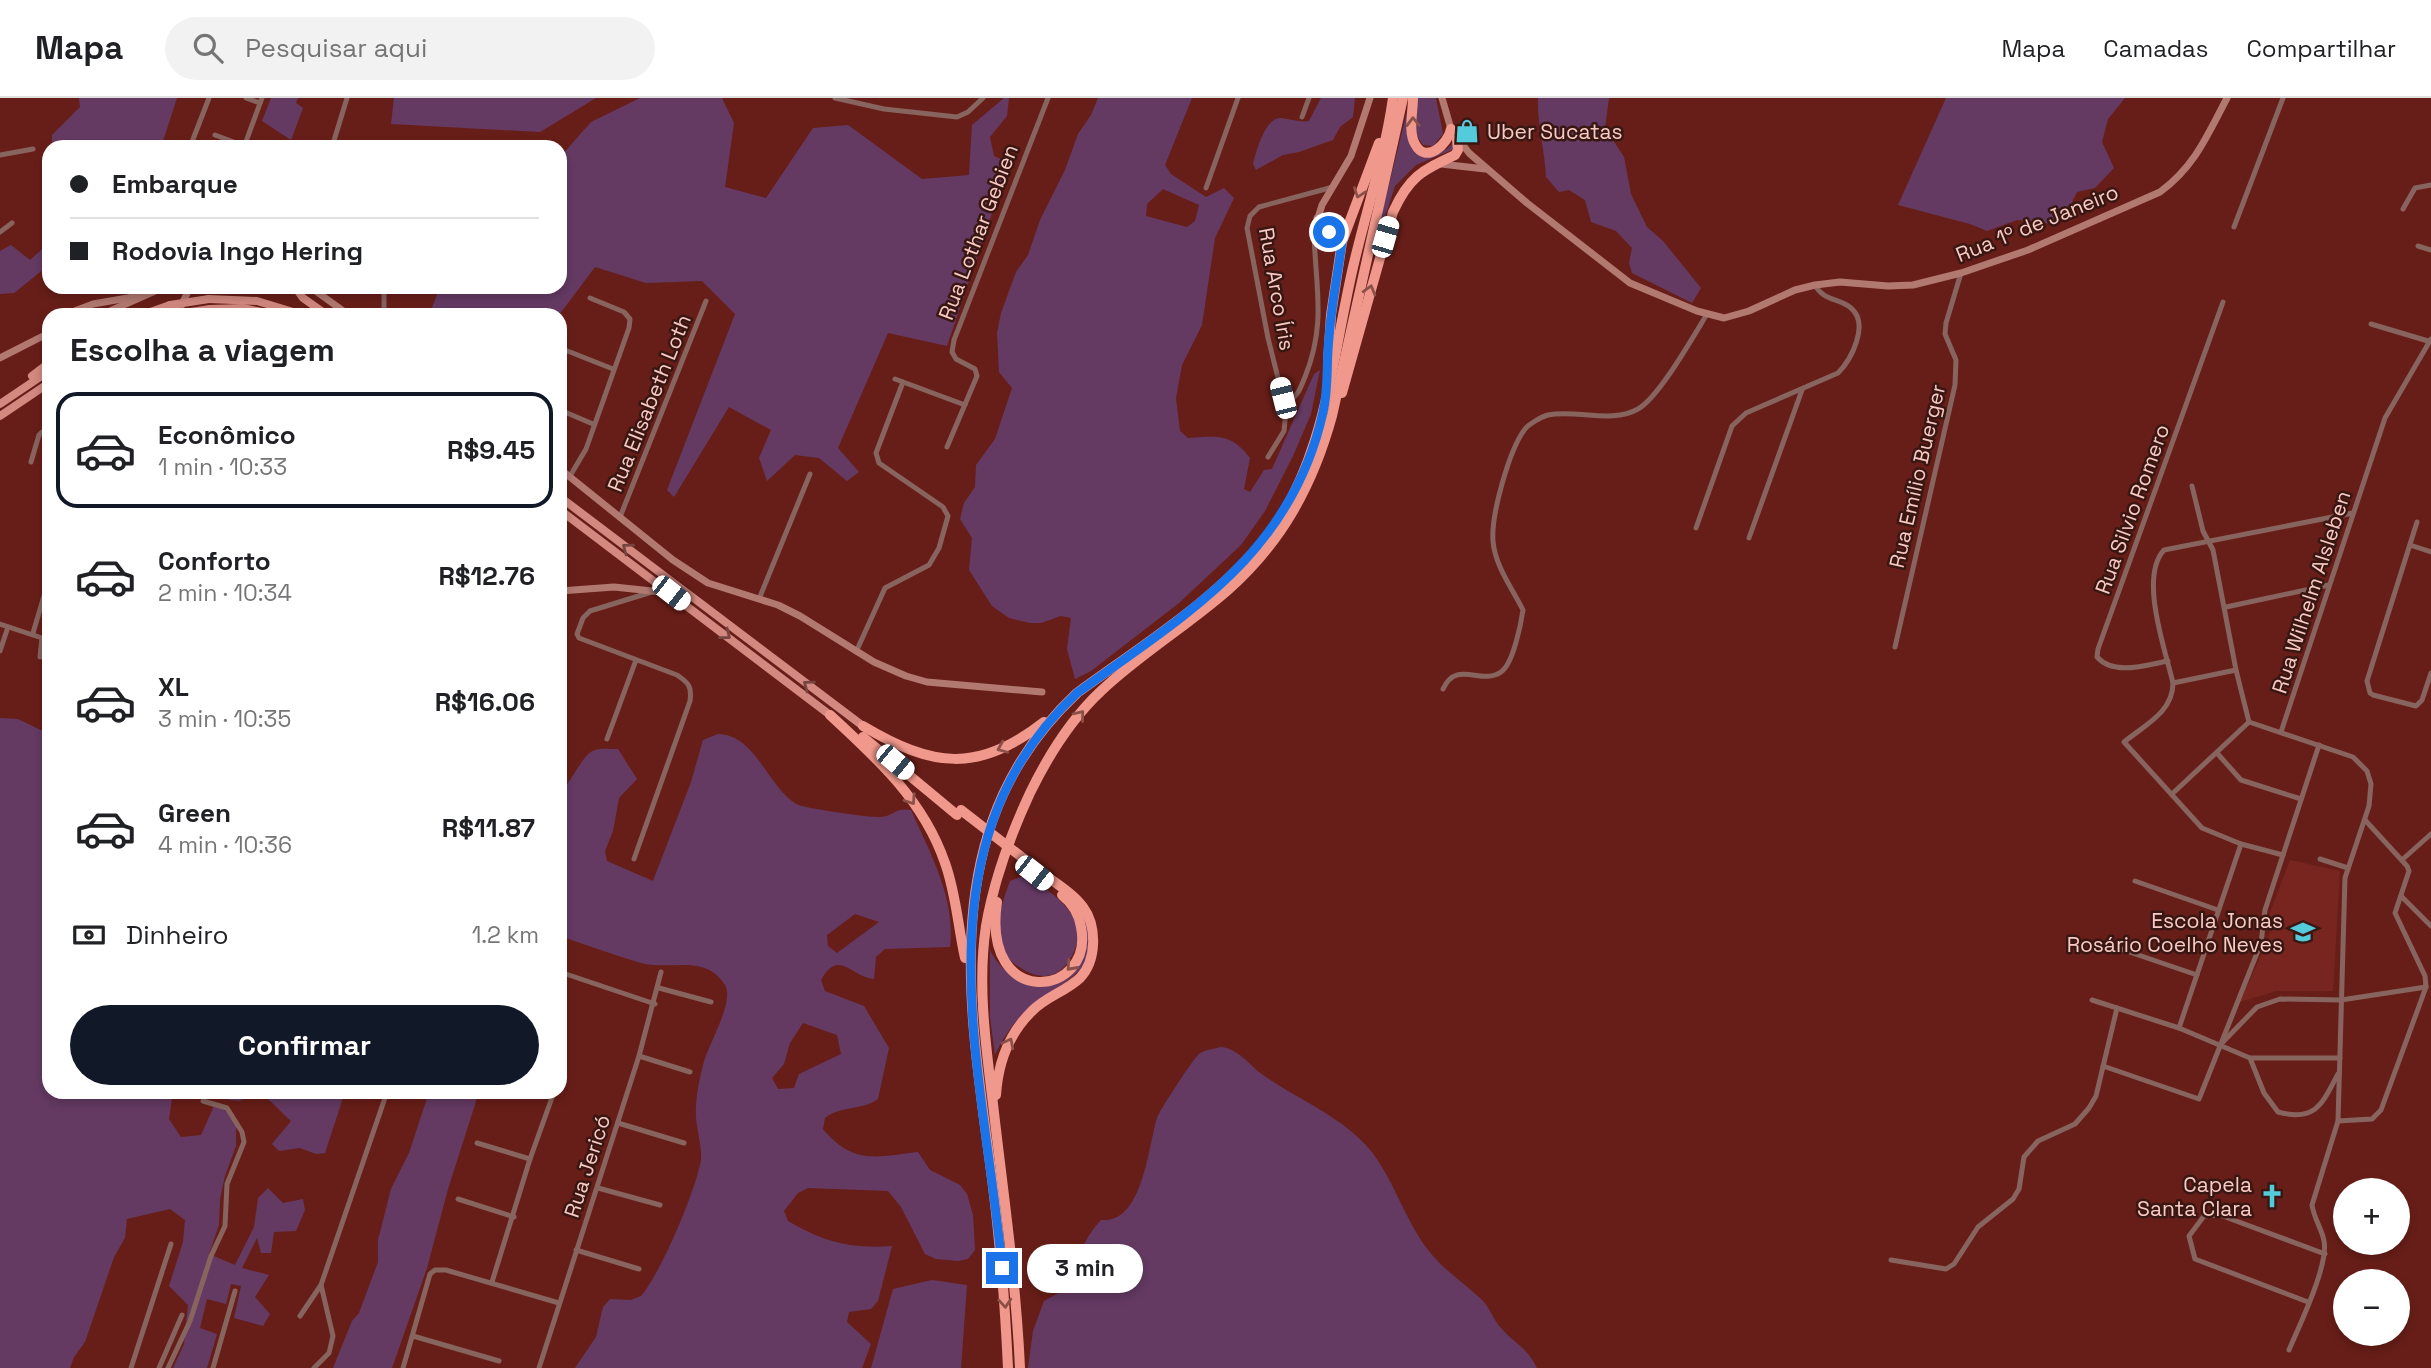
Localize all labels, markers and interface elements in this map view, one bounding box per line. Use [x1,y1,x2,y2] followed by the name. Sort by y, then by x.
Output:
[165,17,655,80] search box
[35,27,123,69] text: Mapa
[189,29,227,67] icon: search
[245,31,427,65] text: Pesquisar aqui
[2001,33,2065,64] text: Mapa
[2103,33,2208,64] text: Camadas
[2246,33,2396,64] text: Compartilhar
[1405,117,1421,127] one-way arrow
[1453,117,1481,145] shop icon: Uber Sucatas
[1487,118,1623,145] place label: Uber Sucatas
[932,140,1024,324] street label: Rua Lothar Gebien
[112,167,238,201] text: Embarque
[1952,178,2122,268] street label: Rua 1º de Janeiro
[1354,187,1368,199] one-way arrow
[1370,214,1401,260] car
[1313,216,1345,248] route start
[1253,225,1301,353] street label: Rua Arco Íris
[112,234,363,268] text: Rodovia Ingo Hering
[1361,284,1376,296] one-way arrow
[601,310,697,496] street label: Rua Elisabeth Loth
[70,330,335,370] text: Escolha a viagem
[1268,375,1299,421] car
[1883,381,1951,571] street label: Rua Emílio Buerger
[158,418,296,452] text: Econômico
[74,419,137,482] icon: car
[2089,420,2175,598] street label: Rua Silvio Romero
[447,433,535,467] text: R$9.45
[158,452,287,482] text: 1 min · 10:33
[2265,487,2357,697] street label: Rua Wilhelm Alsleben
[622,543,635,556] one-way arrow
[158,544,271,578] text: Conforto
[74,545,137,608] icon: car
[438,559,535,593] text: R$12.76
[648,572,695,614] car
[158,578,292,608] text: 2 min · 10:34
[718,627,730,639] one-way arrow
[158,670,189,704] text: XL
[74,671,137,734] icon: car
[804,681,816,693] one-way arrow
[435,685,535,719] text: R$16.06
[158,704,291,734] text: 3 min · 10:35
[1072,710,1084,723] one-way arrow
[997,739,1009,753] one-way arrow
[873,740,918,784] car
[903,792,916,805] one-way arrow
[158,796,231,830] text: Green
[74,797,137,860] icon: car
[442,811,535,845] text: R$11.87
[158,830,292,860] text: 4 min · 10:36
[1011,852,1058,894] car
[2067,907,2283,958] place label: Escola Jonas Rosário Coelho Neves
[70,916,108,954] icon: cash
[126,918,229,952] text: Dinheiro
[2289,918,2317,946] school or university icon: Escola Jonas Rosário Coelho Neves
[472,920,539,950] text: 1.2 km
[1067,958,1079,971] one-way arrow
[70,1005,539,1085] button: Confirmar
[1001,1038,1015,1051] one-way arrow
[558,1111,616,1221] street label: Rua Jericó
[2137,1171,2252,1222] place label: Capela Santa Clara
[2333,1178,2410,1346] map controls
[2333,1178,2410,1255] button: +
[2258,1182,2286,1210] church icon: Capela Santa Clara
[1026,1244,1142,1292] callout: 3 min
[986,1252,1018,1284] route end
[1055,1253,1115,1283] text: 3 min
[2333,1269,2410,1346] button: −
[997,1298,1012,1309] one-way arrow

